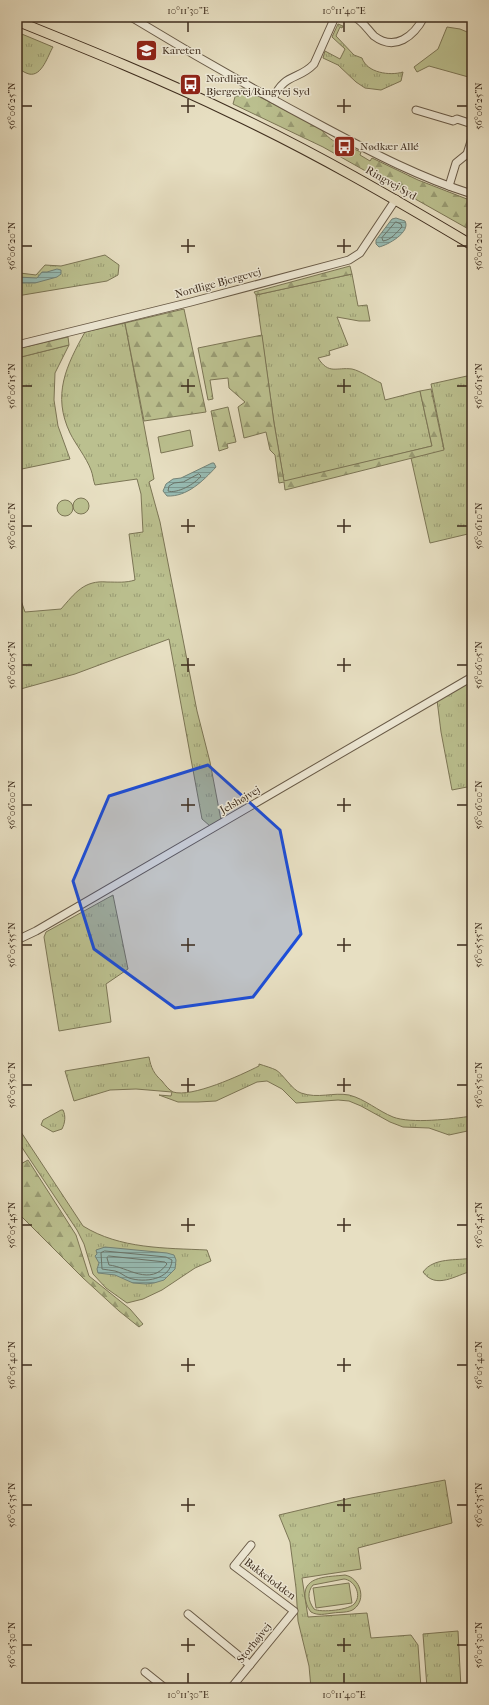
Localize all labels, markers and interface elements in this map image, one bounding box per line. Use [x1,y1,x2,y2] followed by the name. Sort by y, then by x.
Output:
[167,5,209,17] text: 10°11'30"E
[322,5,366,17] text: 10°11'40"E
[133,37,159,63] school or university icon: Kareten
[162,44,202,57] place label: Kareten
[177,71,203,97] bus stop icon: Nordlige Bjergevej/Ringvej Syd
[206,72,311,98] place label: Nordlige Bjergevej/Ringvej Syd
[6,82,18,130] text: 56°06'25"N
[473,82,485,130] text: 56°06'25"N
[332,133,358,159] bus stop icon: Nødkær Allé
[360,140,419,153] place label: Nødkær Allé
[363,163,420,203] street label: Ringvej Syd
[6,221,18,270] text: 56°06'20"N
[473,221,485,270] text: 56°06'20"N
[173,265,263,301] street label: Nordlige Bjergevej
[6,363,18,409] text: 56°06'15"N
[473,363,485,409] text: 56°06'15"N
[6,502,18,549] text: 56°06'10"N
[473,502,485,549] text: 56°06'10"N
[6,641,18,689] text: 56°06'05"N
[473,641,485,689] text: 56°06'05"N
[6,780,18,829] text: 56°06'00"N
[473,780,485,829] text: 56°06'00"N
[217,783,263,817] street label: Jelshøjvej
[6,922,18,968] text: 56°05'55"N
[473,922,485,968] text: 56°05'55"N
[6,1061,18,1108] text: 56°05'50"N
[473,1061,485,1108] text: 56°05'50"N
[6,1201,18,1248] text: 56°05'45"N
[473,1201,485,1248] text: 56°05'45"N
[6,1340,18,1389] text: 56°05'40"N
[473,1340,485,1389] text: 56°05'40"N
[6,1482,18,1528] text: 56°05'35"N
[473,1482,485,1528] text: 56°05'35"N
[242,1555,299,1603] street label: Bakkelodden
[234,1620,274,1666] street label: Storhøjvej
[6,1621,18,1668] text: 56°05'30"N
[473,1621,485,1668] text: 56°05'30"N
[167,1689,209,1701] text: 10°11'30"E
[322,1689,366,1701] text: 10°11'40"E

